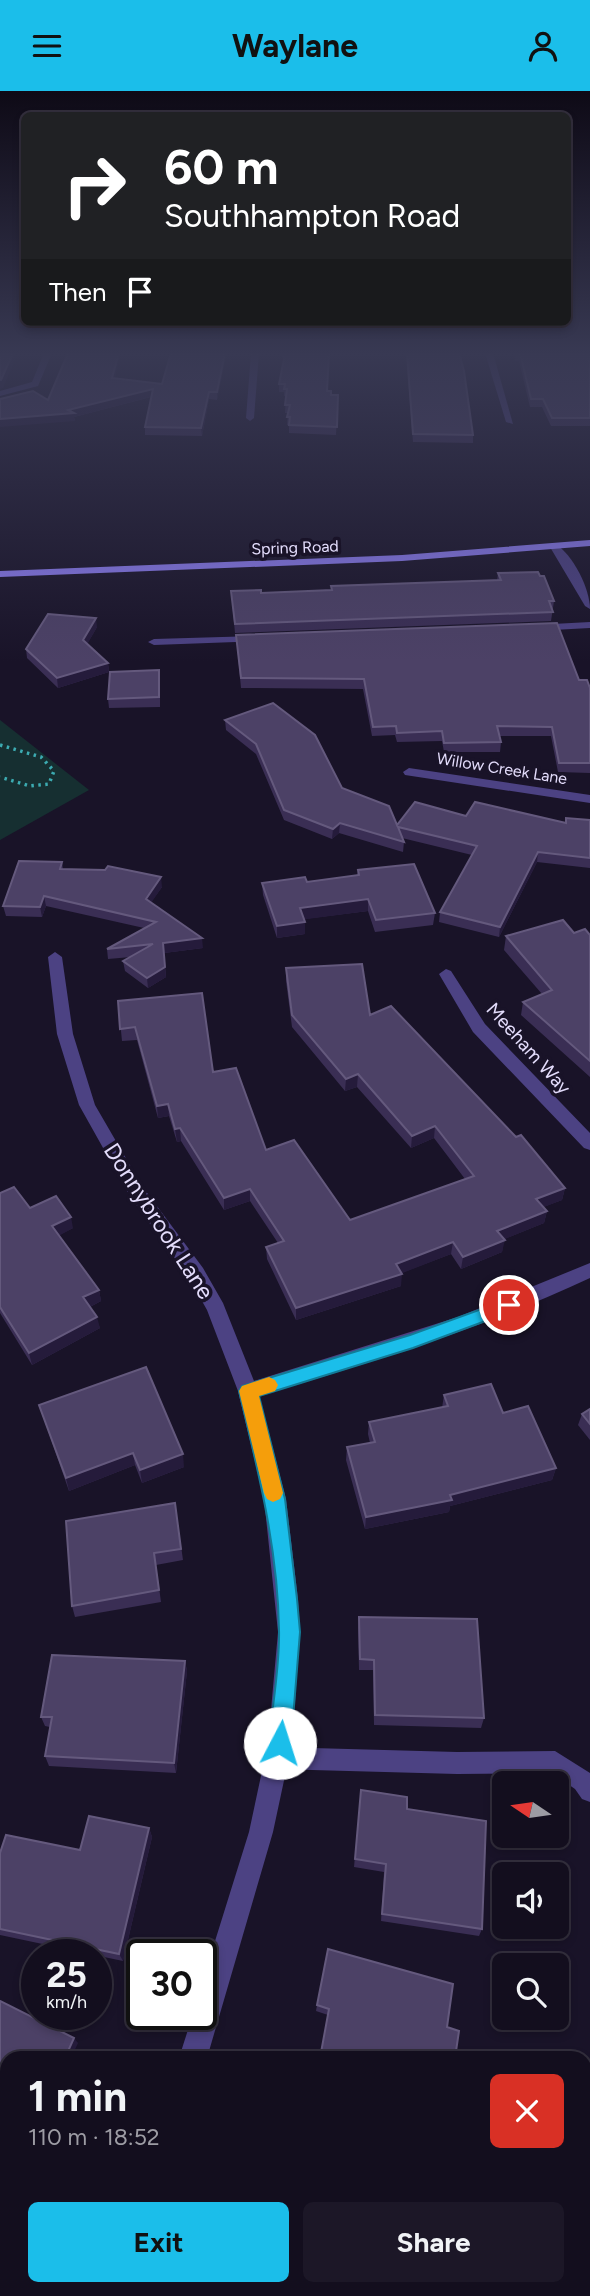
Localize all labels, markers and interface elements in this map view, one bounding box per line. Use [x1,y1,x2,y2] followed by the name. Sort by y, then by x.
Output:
[28,27,66,65] icon: menu
[232,27,358,65] text: Waylane
[524,27,562,65] icon: person
[164,137,279,196] text: 60 m
[49,140,140,231] icon: right
[164,197,460,235] text: Southhampton Road
[121,273,159,311] icon: arrive
[49,276,107,308] text: Then
[251,536,339,559] street label: Spring Road
[435,749,569,788] street label: Willow Creek Lane
[482,998,576,1099] street label: Meeham Way
[98,1138,220,1304] street label: Donnybrook Lane
[479,1275,539,1335] pin
[490,1286,528,1324] icon: arrive
[243,1706,317,1780] position arrow
[492,1771,569,1848] north arrow
[492,1771,569,2030] map controls
[492,1862,569,1939] button: sound
[126,1939,217,2030] speed limit sign: 30
[492,1953,569,2030] button: search
[46,1954,87,1996] text: 25
[46,1991,87,2013] text: km/h
[28,2071,127,2122] text: 1 min
[490,2074,564,2148] button: close
[28,2123,160,2151] text: 110 m · 18:52
[28,2202,289,2282] button: Exit
[303,2202,564,2282] button: Share

